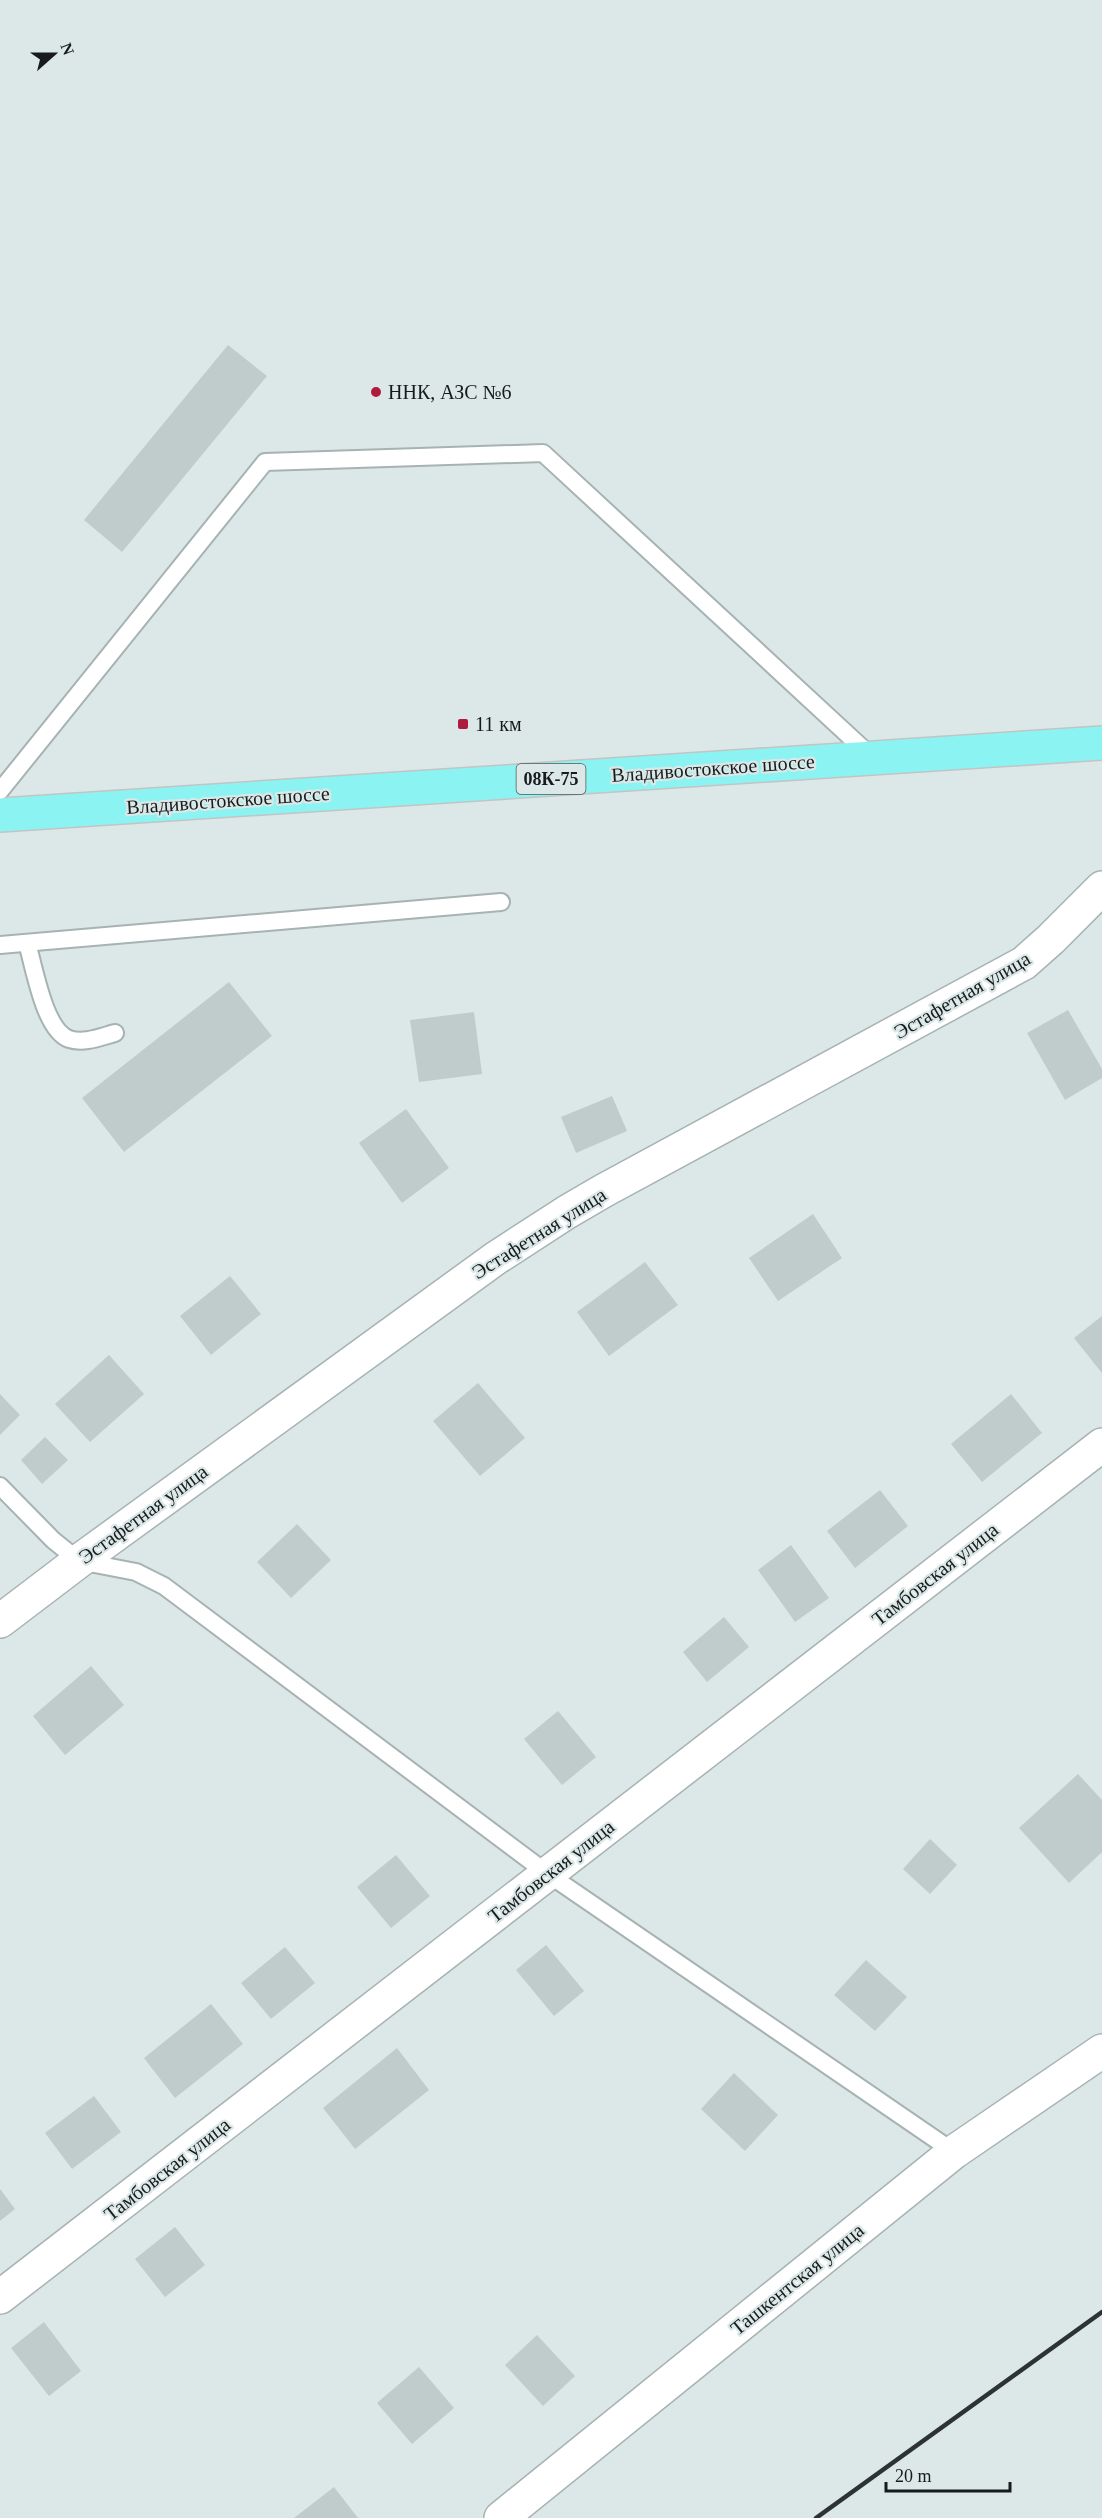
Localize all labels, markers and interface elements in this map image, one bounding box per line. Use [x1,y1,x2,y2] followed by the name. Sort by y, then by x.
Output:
[24,24,84,84] north arrow
[58,40,78,58] text: N
[388,381,512,403] place label: ННК, АЗС №6
[369,385,383,399] marker: ННК, АЗС №6
[475,713,522,735] place label: 11 км
[456,717,470,731] marker: 11 км
[611,750,816,787] street label: Владивостокское шоссе
[516,764,586,794] road number: 08К-75
[126,782,331,819] street label: Владивостокское шоссе
[890,947,1035,1044] street label: Эстафетная улица
[468,1183,611,1284] street label: Эстафетная улица
[74,1460,212,1569] street label: Эстафетная улица
[868,1518,1003,1631] street label: Тамбовская улица
[484,1815,619,1928] street label: Тамбовская улица
[100,2113,235,2226] street label: Тамбовская улица
[726,2219,869,2340] street label: Ташкентская улица
[886,2455,1010,2493] scale bar
[895,2466,932,2486] text: 20 m

